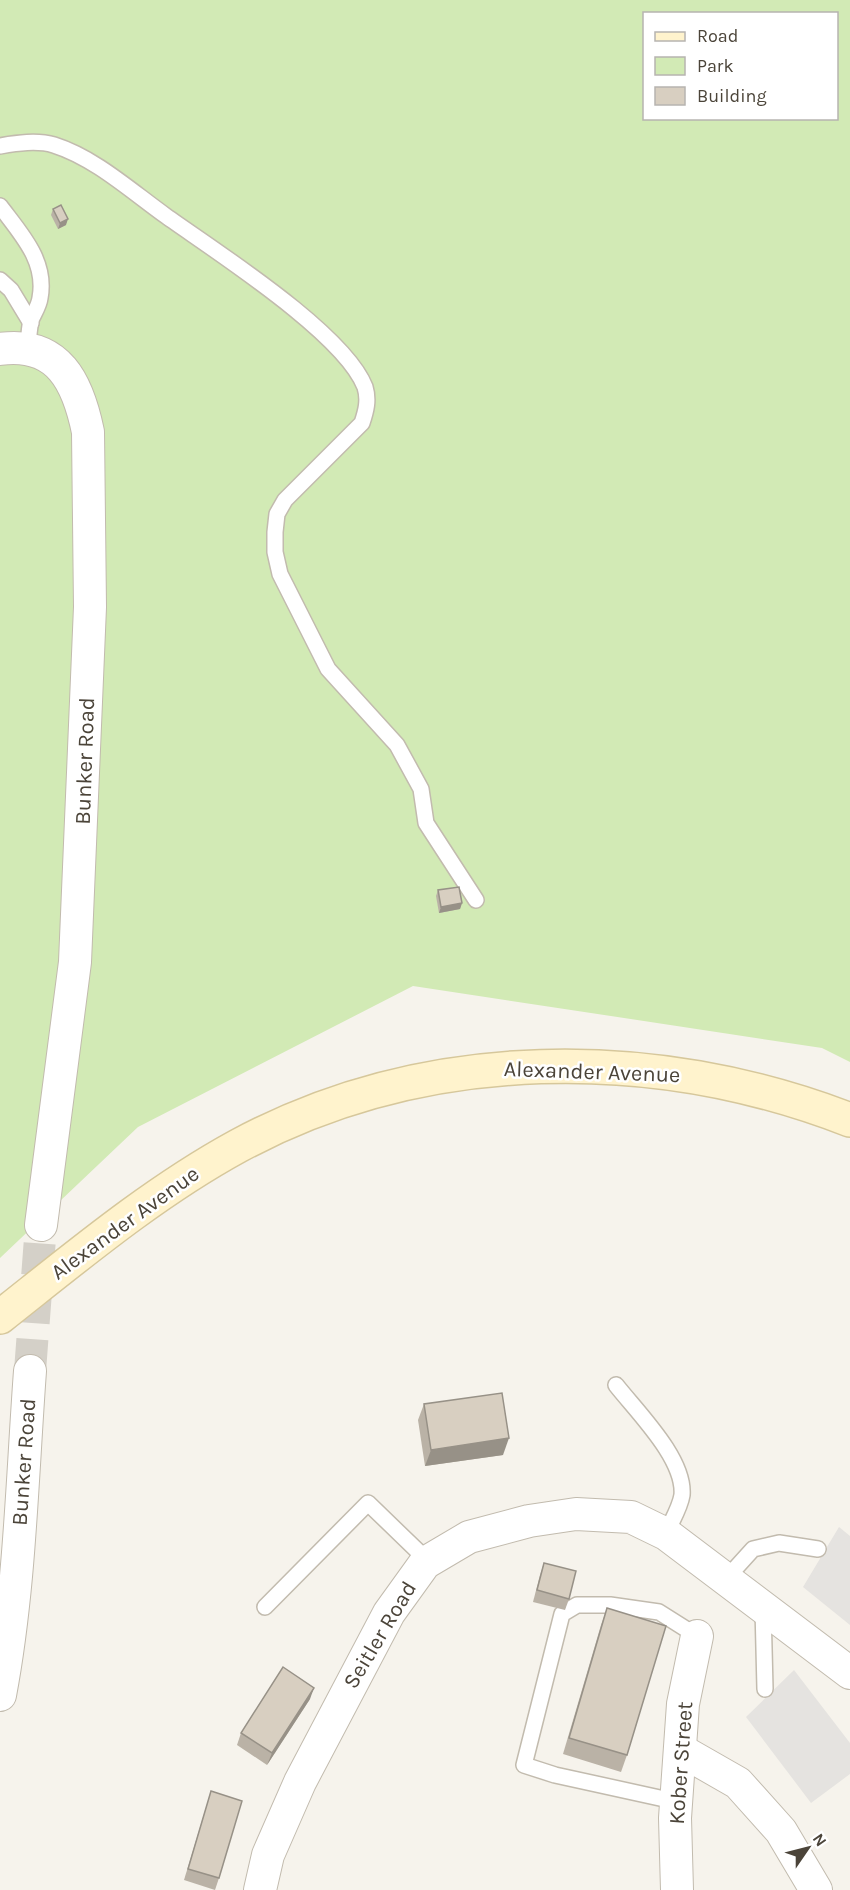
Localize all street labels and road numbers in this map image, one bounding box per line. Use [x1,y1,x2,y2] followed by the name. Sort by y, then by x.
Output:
[70,697,100,825] street label: Bunker Road
[503,1056,681,1088] street label: Alexander Avenue
[46,1161,204,1285] street label: Alexander Avenue
[7,1397,41,1527] street label: Bunker Road
[338,1577,422,1693] street label: Seitler Road
[664,1701,698,1825] street label: Kober Street

